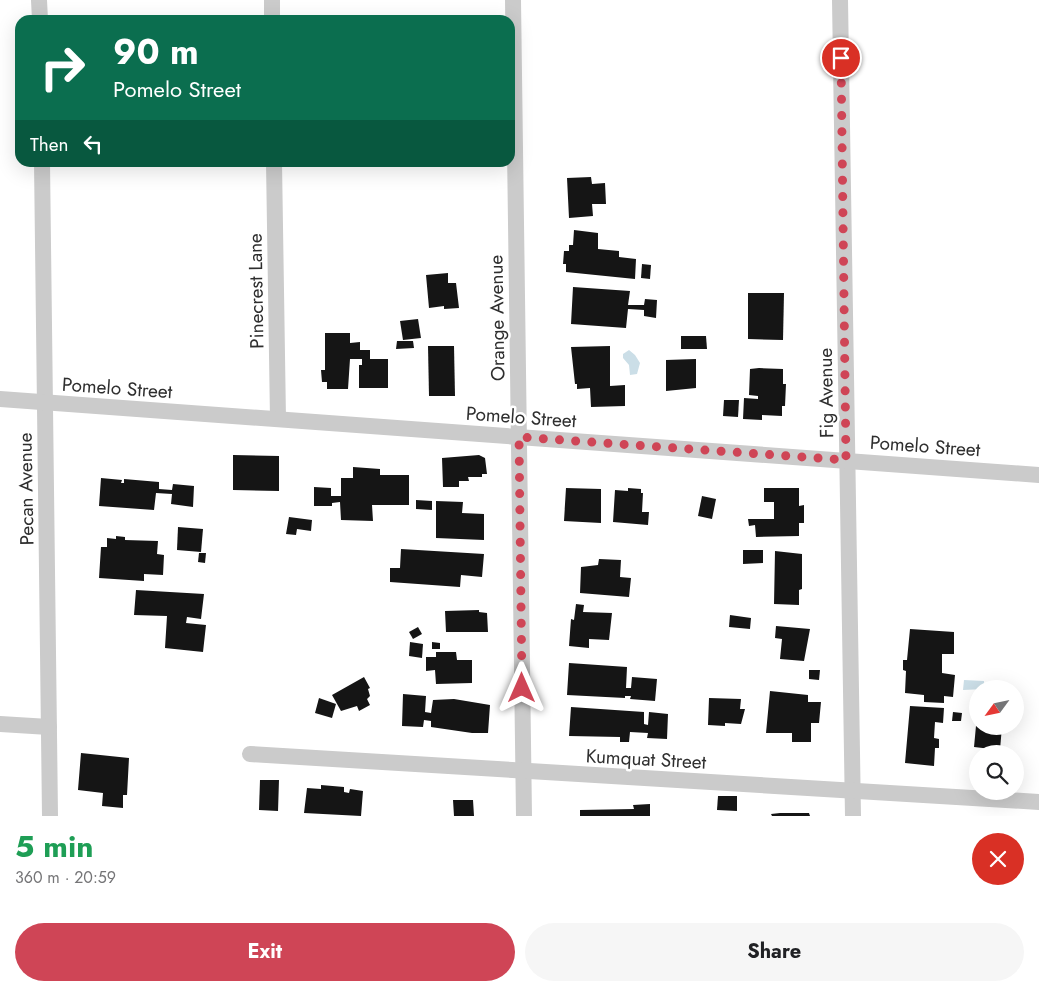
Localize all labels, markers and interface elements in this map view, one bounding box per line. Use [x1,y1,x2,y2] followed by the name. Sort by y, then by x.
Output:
[113,27,199,77] text: 90 m
[30,35,95,100] icon: right
[820,37,862,79] pin
[827,44,855,72] icon: arrive
[113,73,241,105] text: Pomelo Street
[79,130,107,158] icon: left
[30,131,69,158] text: Then
[241,233,271,349] street label: Pinecrest Lane
[482,254,512,381] street label: Orange Avenue
[812,347,840,438] street label: Fig Avenue
[61,371,174,405] street label: Pomelo Street
[465,400,578,434] street label: Pomelo Street
[869,429,982,463] street label: Pomelo Street
[12,432,40,546] street label: Pecan Avenue
[495,661,547,713] position arrow
[969,680,1024,735] north arrow
[969,680,1024,800] map controls
[585,742,707,776] street label: Kumquat Street
[969,745,1024,800] button: search
[15,825,93,868] text: 5 min
[972,833,1024,885] button: close
[15,866,116,889] text: 360 m · 20:59
[15,923,515,981] button: Exit
[525,923,1024,981] button: Share

